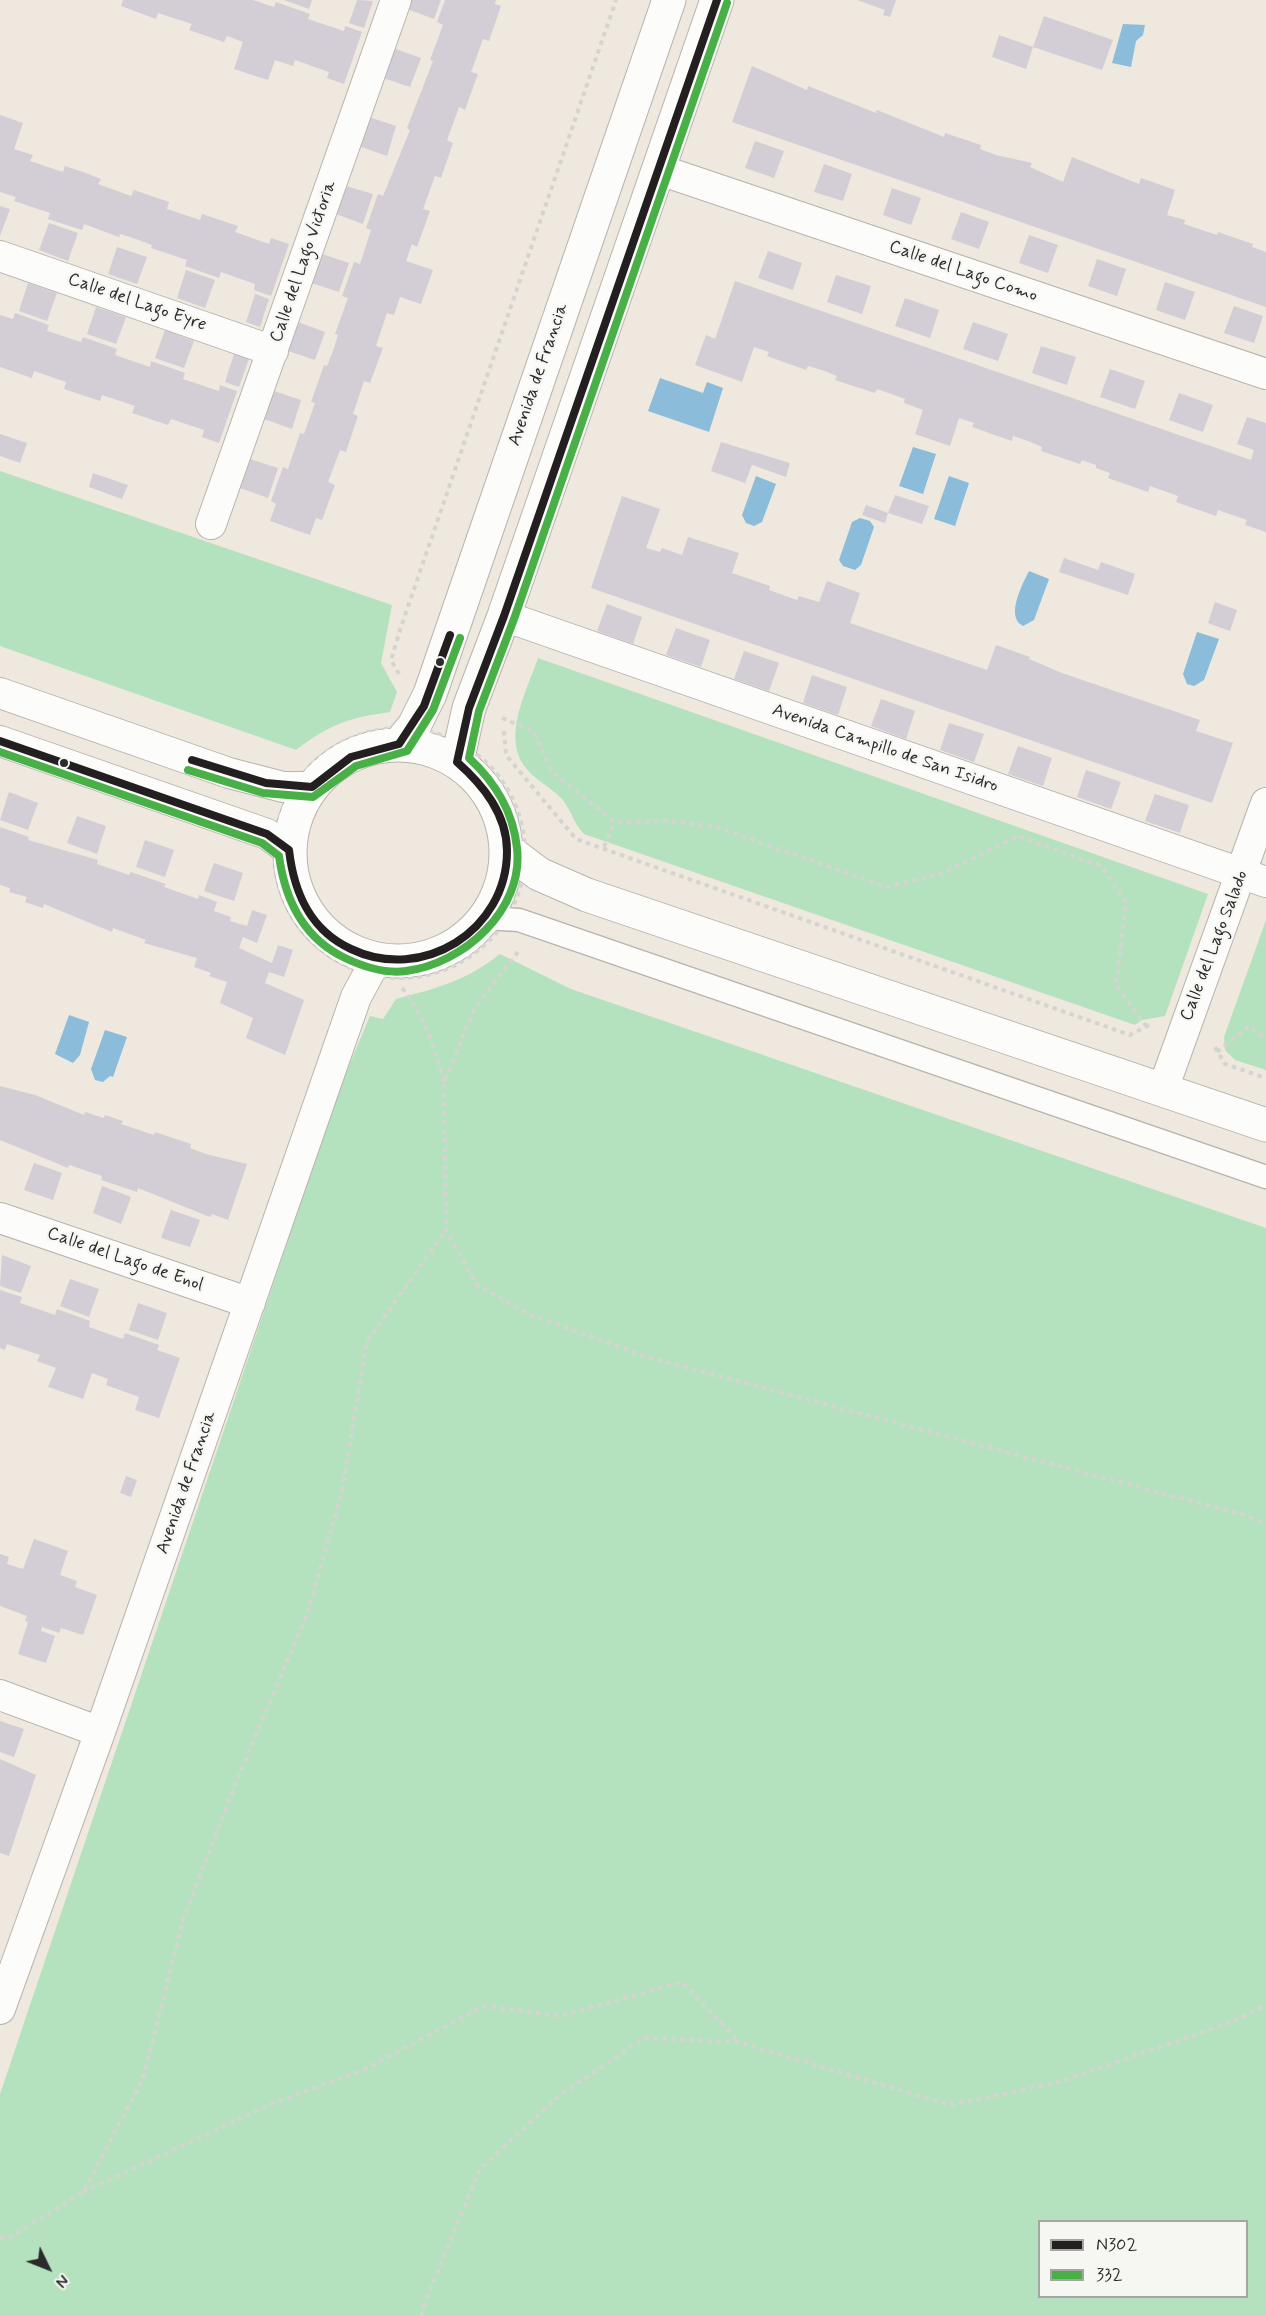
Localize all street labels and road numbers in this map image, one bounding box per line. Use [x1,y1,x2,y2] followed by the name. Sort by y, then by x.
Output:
[266,178,342,346] street label: Calle del Lago Victoria
[886,236,1040,308] street label: Calle del Lago Como
[65,269,209,337] street label: Calle del Lago Eyre
[504,301,574,449] street label: Avenida de Francia
[769,700,1001,798] street label: Avenida Campillo de San Isidro
[1176,868,1254,1024] street label: Calle del Lago Salado
[44,1223,206,1297] street label: Calle del Lago de Enol
[152,1409,222,1557] street label: Avenida de Francia

